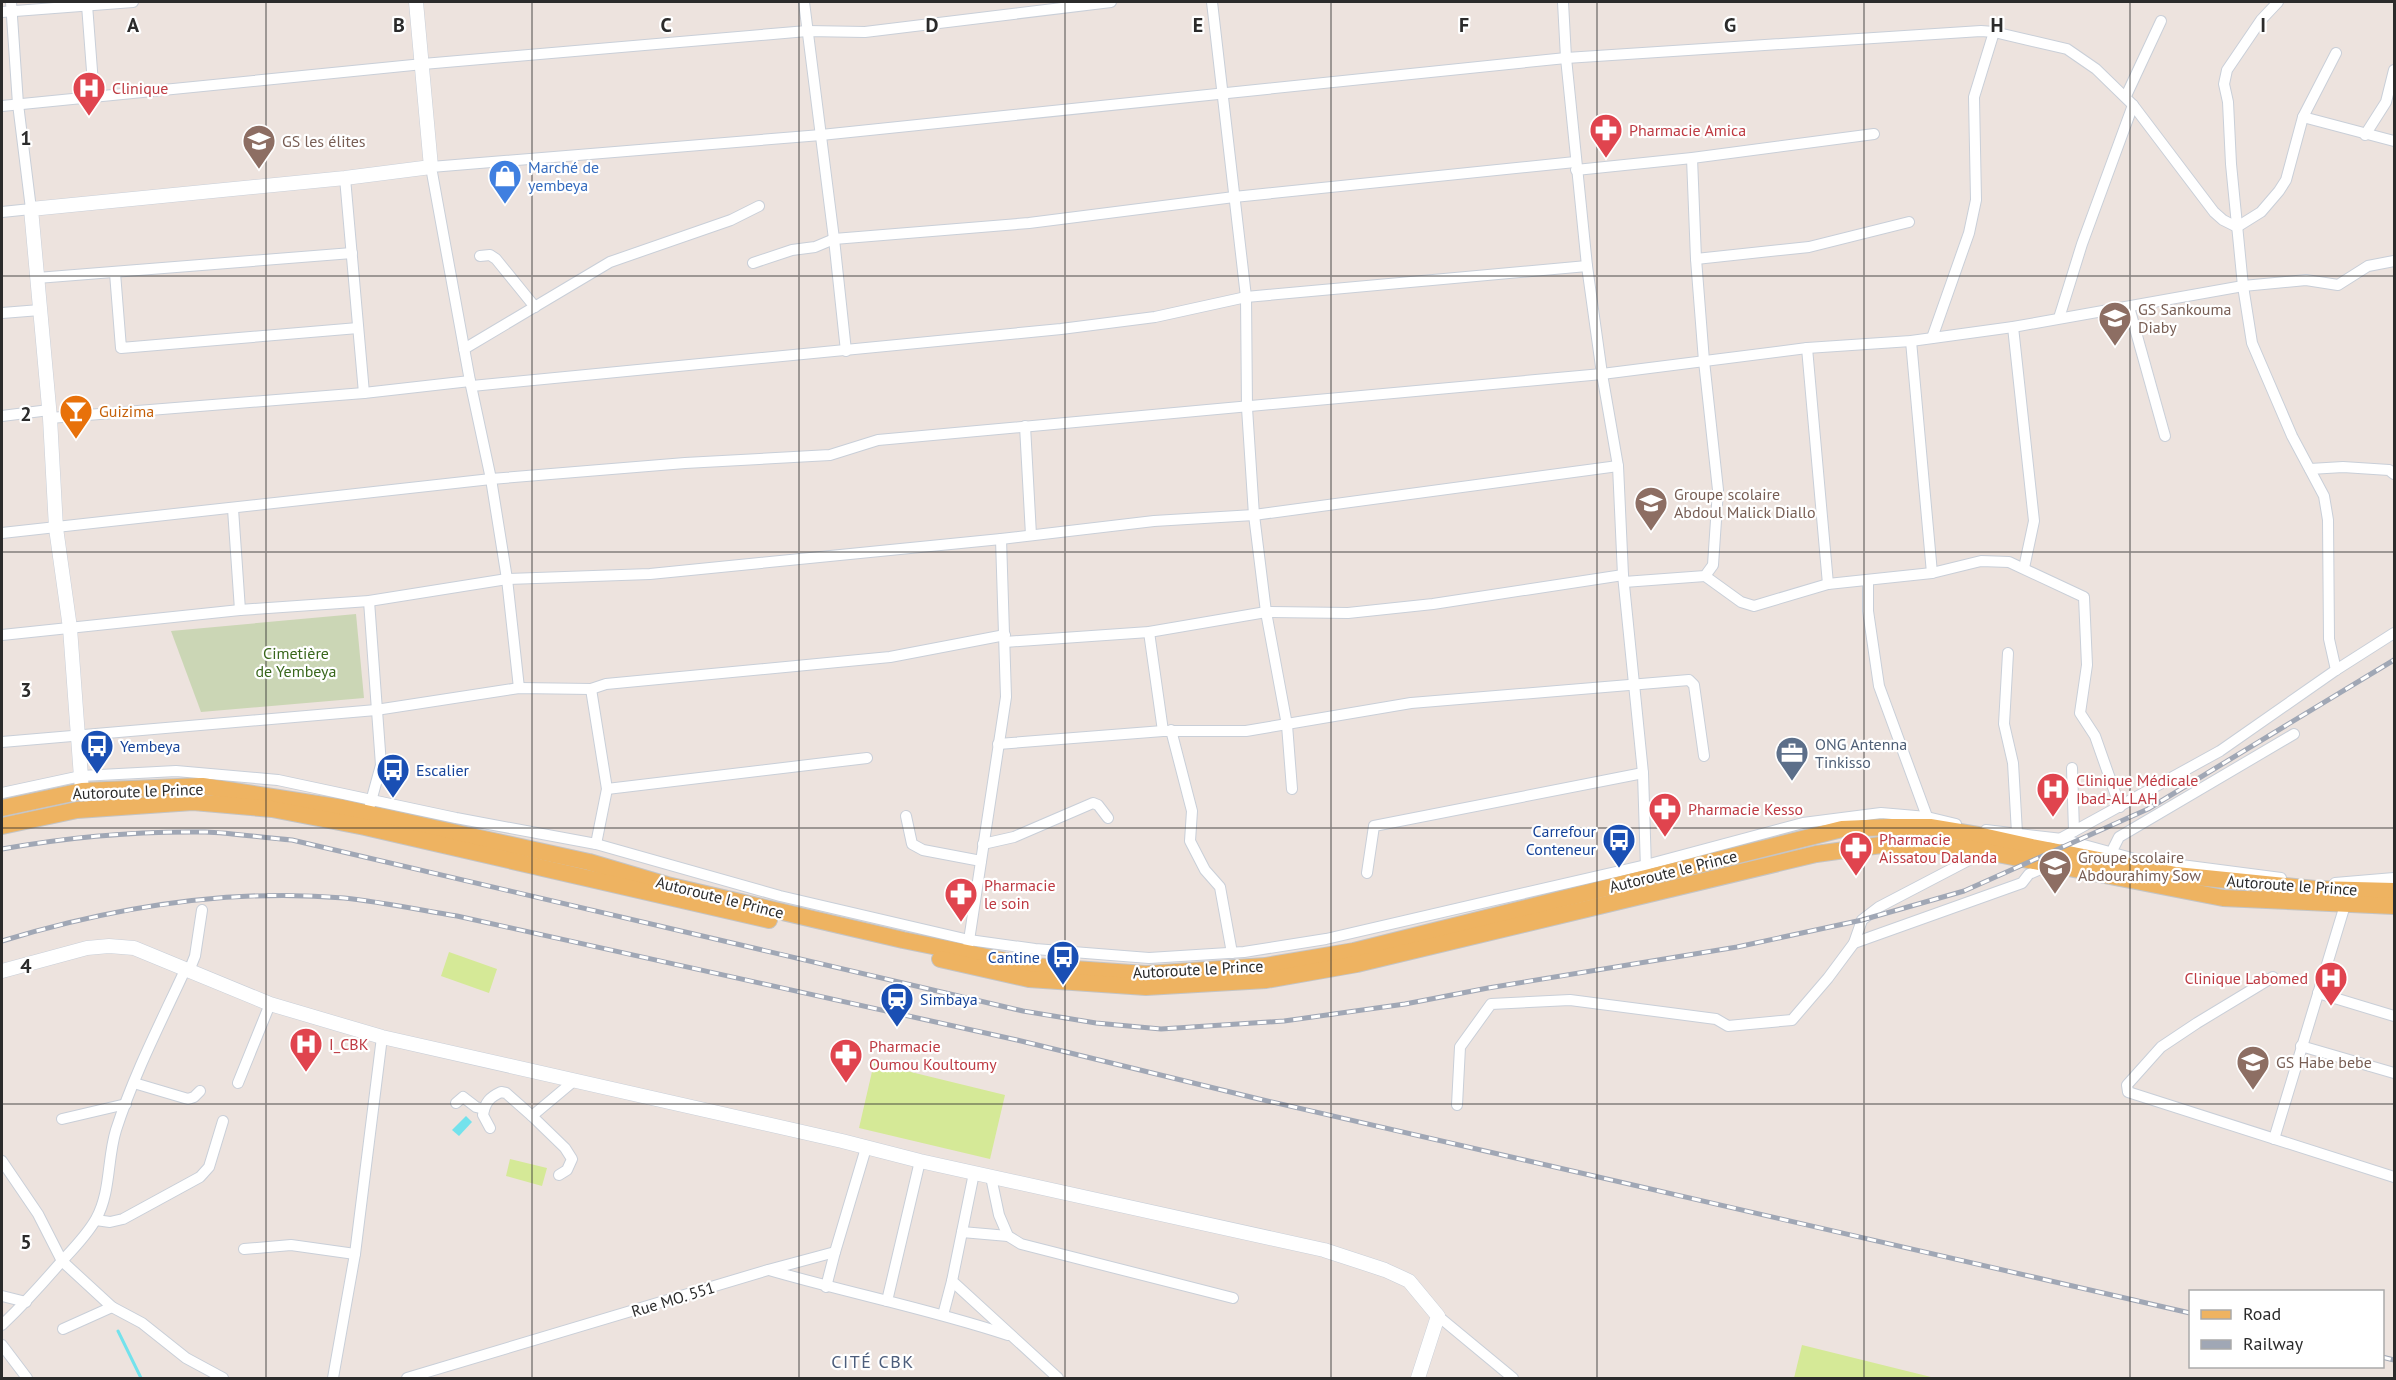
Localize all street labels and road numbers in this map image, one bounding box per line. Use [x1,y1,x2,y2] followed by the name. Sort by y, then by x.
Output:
[72,779,204,803] street label: Autoroute le Prince
[1607,845,1739,897] street label: Autoroute le Prince
[2226,870,2358,900] street label: Autoroute le Prince
[654,871,786,923] street label: Autoroute le Prince
[1132,956,1264,982] street label: Autoroute le Prince
[629,1277,717,1321] street label: Rue MO. 551

